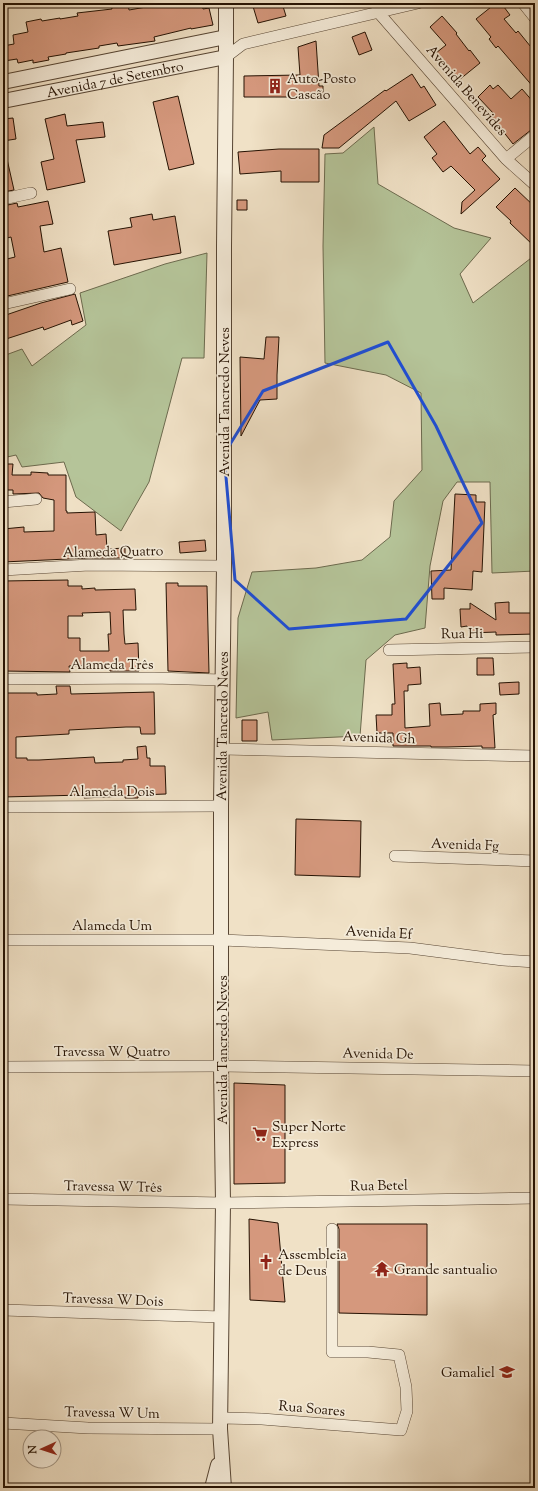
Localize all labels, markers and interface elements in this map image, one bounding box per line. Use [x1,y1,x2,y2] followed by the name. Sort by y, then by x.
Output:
[420,42,511,141] street label: Avenida Benevides
[45,58,186,104] street label: Avenida 7 de Setembro
[287,70,356,106] place label: Auto-Posto Cascão
[266,77,284,95] building icon: Auto-Posto Cascão
[216,327,236,477] street label: Avenida Tancredo Neves
[62,542,164,564] street label: Alameda Quatro
[441,625,483,645] street label: Rua Hi
[213,651,235,801] street label: Avenida Tancredo Neves
[71,656,153,676] street label: Alameda Três
[342,728,416,750] street label: Avenida Gh
[69,783,155,803] street label: Alameda Dois
[431,835,499,857] street label: Avenida Fg
[72,917,152,937] street label: Alameda Um
[345,922,414,946] street label: Avenida Ef
[214,975,234,1125] street label: Avenida Tancredo Neves
[54,1043,171,1063] street label: Travessa W Quatro
[342,1044,414,1066] street label: Avenida De
[272,1118,346,1154] place label: Super Norte Express
[251,1125,269,1143] supermarket icon: Super Norte Express
[350,1176,408,1198] street label: Rua Betel
[64,1177,162,1199] street label: Travessa W Três
[278,1246,347,1282] place label: Assembleia de Deus
[257,1253,275,1271] church icon: Assembleia de Deus
[373,1260,391,1278] temple icon: Grande santualio
[394,1261,498,1281] place label: Grande santualio
[62,1289,164,1313] street label: Travessa W Dois
[498,1363,516,1381] school or university icon: Gamaliel
[441,1364,495,1384] place label: Gamaliel
[278,1397,346,1423] street label: Rua Soares
[64,1403,160,1425] street label: Travessa W Um
[22,1429,62,1469] north arrow
[25,1444,41,1455] text: N

